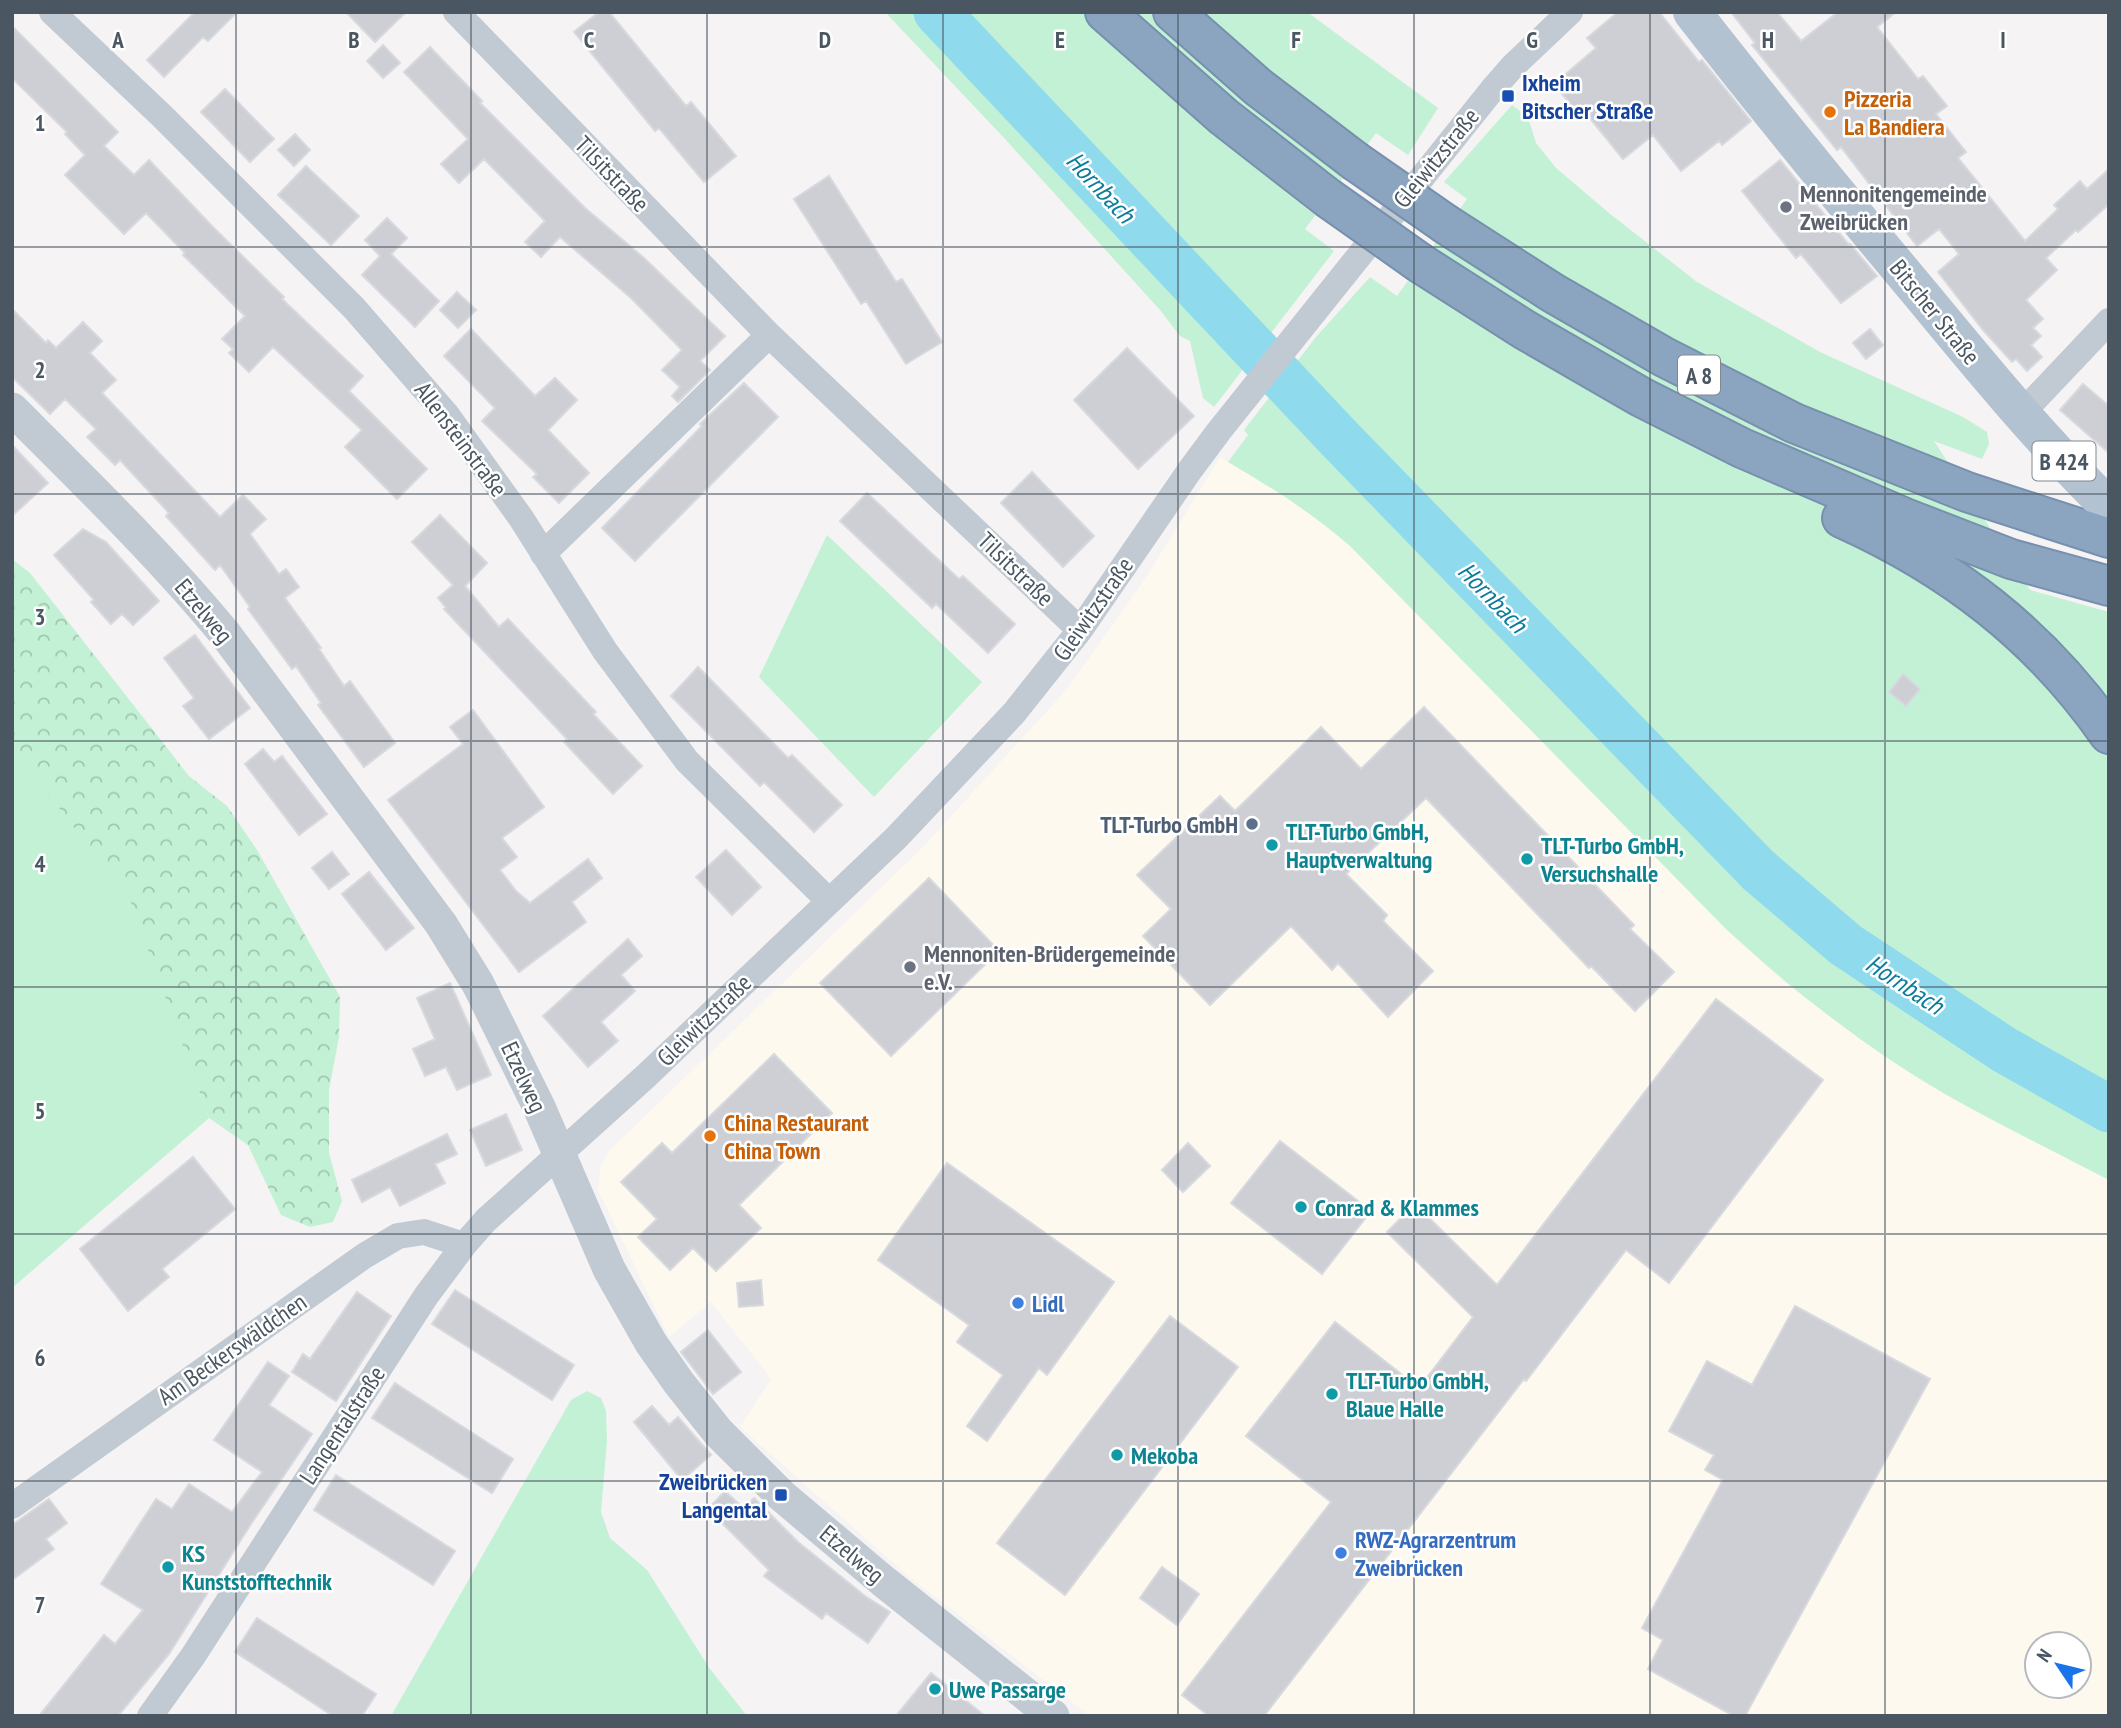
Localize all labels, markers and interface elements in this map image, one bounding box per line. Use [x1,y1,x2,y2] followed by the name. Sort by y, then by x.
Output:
[111,25,124,54] text: A
[348,25,360,54] text: B
[584,25,595,54] text: C
[819,25,831,54] text: D
[1055,25,1065,54] text: E
[1291,25,1301,54] text: F
[1526,25,1538,54] text: G
[1762,25,1774,54] text: H
[2000,25,2006,54] text: I
[1522,67,1654,126] place label: Ixheim Bitscher Straße
[1844,83,1945,142] place label: Pizzeria La Bandiera
[1500,88,1516,104] marker: Ixheim Bitscher Straße
[1386,102,1486,214] street label: Gleiwitzstraße
[1822,104,1838,120] marker: Pizzeria La Bandiera
[35,108,46,137] text: 1
[568,129,656,219] street label: Tilsitstraße
[1060,144,1143,231] water label: Hornbach
[1800,178,1987,237] place label: Mennonitengemeinde Zweibrücken
[1778,199,1794,215] marker: Mennonitengemeinde Zweibrücken
[1883,253,1987,371] street label: Bitscher Straße
[35,355,46,384] text: 2
[1678,356,1720,394] road number: A 8
[408,375,514,503] street label: Allensteinstraße
[2032,442,2096,481] road number: B 424
[971,525,1061,613] street label: Tilsitstraße
[1046,551,1140,667] street label: Gleiwitzstraße
[1451,555,1536,641] water label: Hornbach
[168,572,240,650] street label: Etzelweg
[35,602,46,631] text: 3
[1100,809,1238,840] place label: TLT-Turbo GmbH
[1244,816,1260,832] marker: TLT-Turbo GmbH
[1286,816,1433,875] place label: TLT-Turbo GmbH, Hauptverwaltung
[1540,830,1684,889] place label: TLT-Turbo GmbH, Versuchshalle
[1264,837,1280,853] marker: TLT-Turbo GmbH, Hauptverwaltung
[35,849,46,878] text: 4
[1519,851,1535,867] marker: TLT-Turbo GmbH, Versuchshalle
[924,938,1176,997] place label: Mennoniten-Brüdergemeinde e.V.
[1860,947,1951,1022] water label: Hornbach
[902,959,918,975] marker: Mennoniten-Brüdergemeinde e.V.
[650,967,758,1073] street label: Gleiwitzstraße
[494,1037,554,1117] street label: Etzelweg
[35,1096,46,1125] text: 5
[724,1107,869,1166] place label: China Restaurant China Town
[702,1128,718,1144] marker: China Restaurant China Town
[1315,1192,1479,1223] place label: Conrad & Klammes
[1293,1199,1309,1215] marker: Conrad & Klammes
[152,1286,312,1412] street label: Am Beckerswäldchen
[1032,1288,1064,1319] place label: Lidl
[1010,1295,1026,1311] marker: Lidl
[35,1343,46,1372] text: 6
[292,1360,392,1490] street label: Langentalstraße
[1346,1365,1489,1424] place label: TLT-Turbo GmbH, Blaue Halle
[1324,1386,1340,1402] marker: TLT-Turbo GmbH, Blaue Halle
[1131,1440,1198,1471] place label: Mekoba
[1109,1447,1125,1463] marker: Mekoba
[659,1466,767,1525] place label: Zweibrücken Langental
[773,1487,789,1503] marker: Zweibrücken Langental
[813,1518,891,1590] street label: Etzelweg
[1355,1524,1516,1583] place label: RWZ-Agrarzentrum Zweibrücken
[182,1538,332,1597] place label: KS Kunststofftechnik
[1333,1545,1349,1561] marker: RWZ-Agrarzentrum Zweibrücken
[160,1559,176,1575] marker: KS Kunststofftechnik
[35,1590,46,1619] text: 7
[2023,1630,2093,1700] north arrow
[2031,1644,2057,1666] text: N
[949,1674,1066,1705] place label: Uwe Passarge
[927,1681,943,1697] marker: Uwe Passarge

